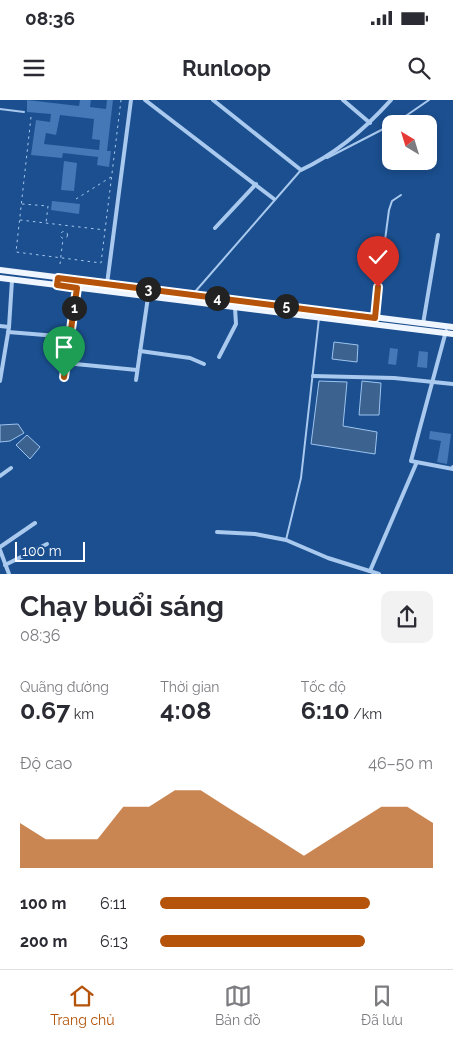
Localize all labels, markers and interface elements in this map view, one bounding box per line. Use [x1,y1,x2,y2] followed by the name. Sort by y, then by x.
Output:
[25,7,75,29] text: 08:36
[20,54,48,82] icon: menu
[405,54,433,82] icon: search
[182,55,271,81] text: Runloop
[382,115,438,170] north arrow
[382,115,437,170] map controls
[357,236,399,287] pin
[364,243,392,271] icon: check
[136,276,160,302] pin: 3
[145,281,152,297] text: 3
[204,286,230,310] pin: 4
[214,290,222,306] text: 4
[274,294,298,318] pin: 5
[62,296,86,320] pin: 1
[283,298,290,314] text: 5
[71,300,78,316] text: 1
[43,326,85,377] pin
[50,333,78,361] icon: arrive
[15,539,85,562] scale bar
[22,543,62,559] text: 100 m
[20,590,224,623] text: Chạy buổi sáng
[381,591,433,643] button: share
[20,626,60,645] text: 08:36
[20,679,109,695] text: Quãng đường
[160,679,219,695] text: Thời gian
[301,679,346,695] text: Tốc độ
[20,695,70,725] text: 0.67
[160,695,211,725] text: 4:08
[301,695,350,725] text: 6:10
[70,706,94,722] text: km
[350,706,382,722] text: /km
[20,754,72,773] text: Độ cao
[368,754,433,773] text: 46–50 m
[20,894,66,913] text: 100 m
[100,894,126,913] text: 6:11
[20,932,67,951] text: 200 m
[100,932,128,951] text: 6:13
[50,982,115,1028] tab: Trang chủ
[215,982,261,1028] tab: Bản đồ
[361,982,403,1028] tab: Đã lưu

